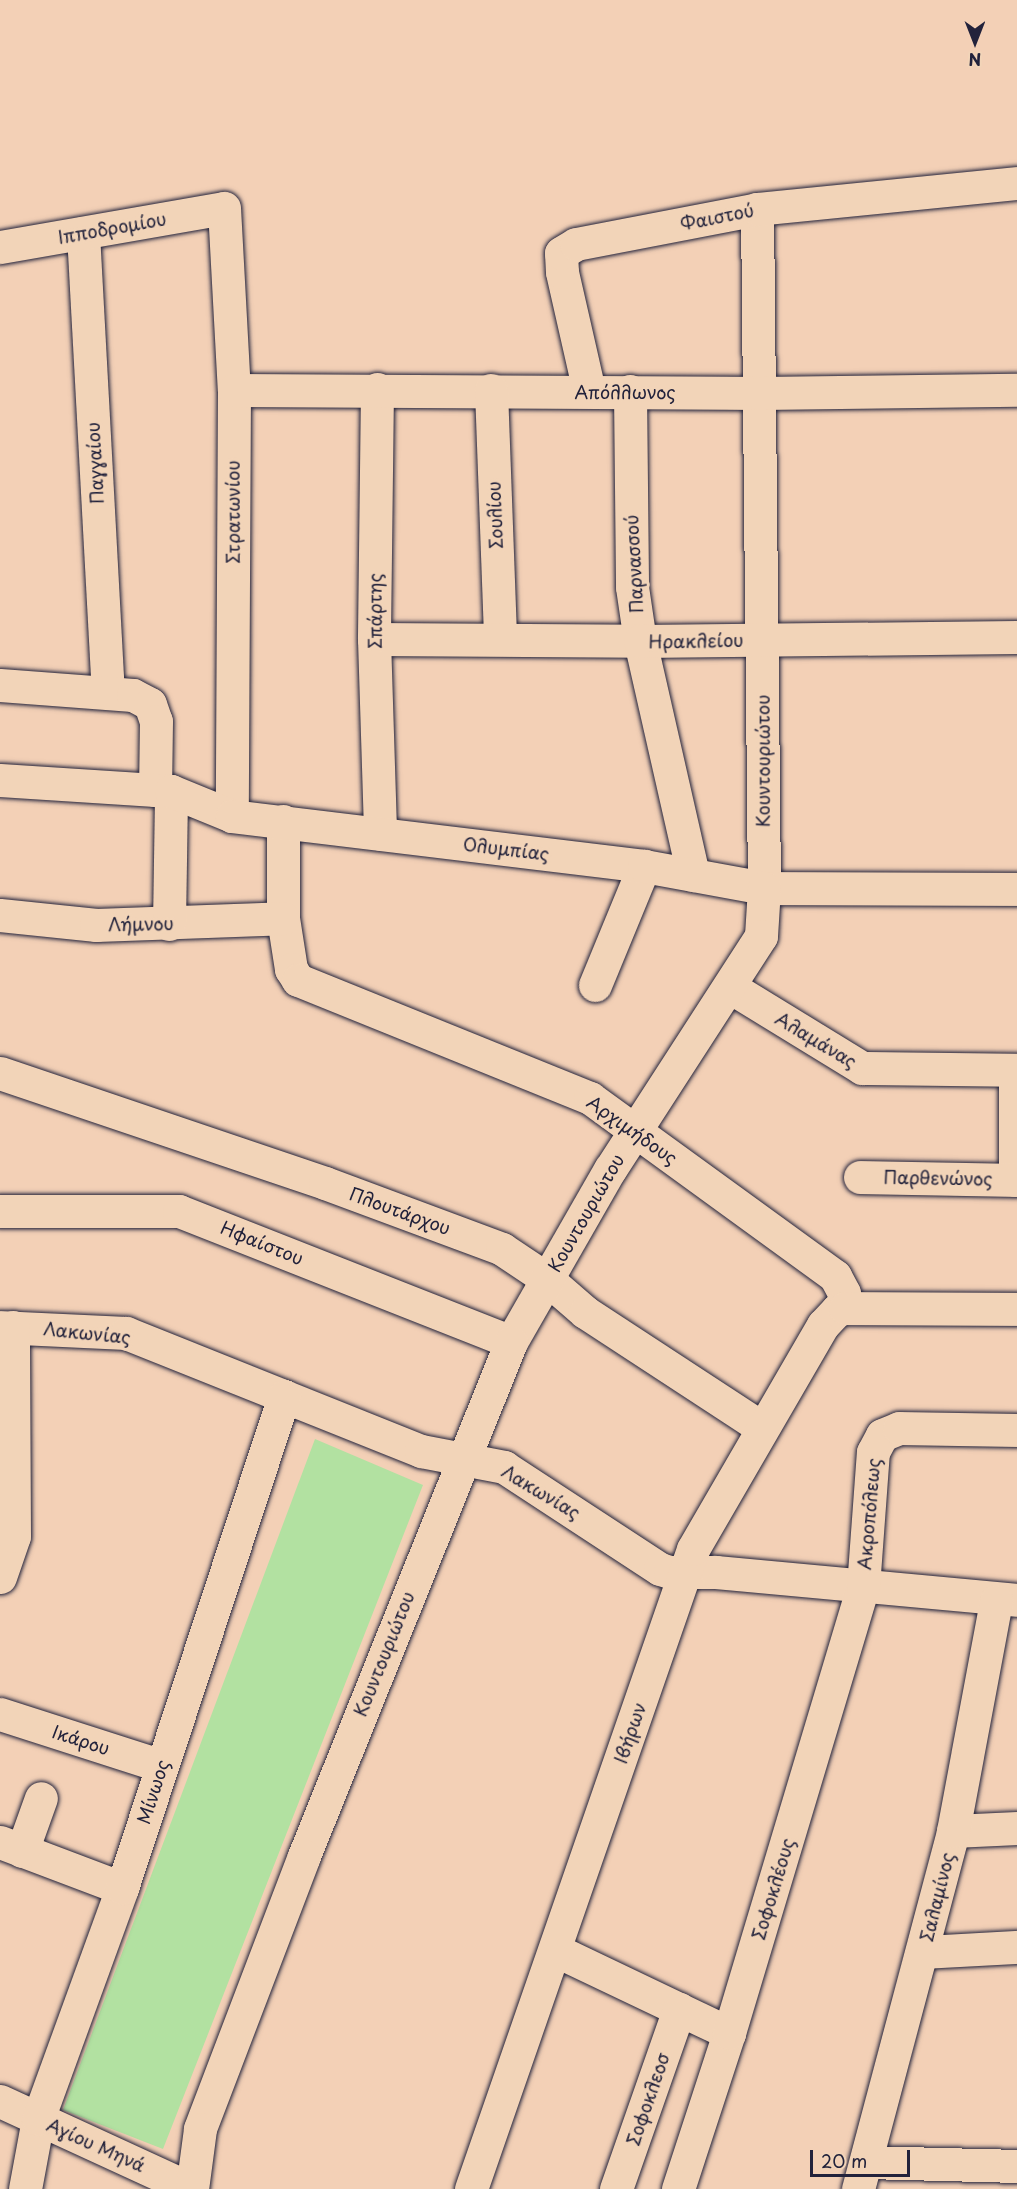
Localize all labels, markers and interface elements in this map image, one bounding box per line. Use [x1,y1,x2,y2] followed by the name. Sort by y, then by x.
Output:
[945,12,1005,72] north arrow
[969,48,981,72] text: N
[678,199,756,235] street label: Φαιστού
[56,208,168,248] street label: Ιπποδρομίου
[574,381,676,403] street label: Απόλλωνος
[82,421,108,505] street label: Παγγαίου
[222,460,244,564] street label: Στρατωνίου
[483,481,507,549] street label: Σουλίου
[621,514,647,614] street label: Παρνασσού
[364,573,386,649] street label: Σπάρτης
[648,629,744,653] street label: Ηρακλείου
[752,695,774,827] street label: Κουντουριώτου
[462,833,550,865] street label: Ολυμπίας
[108,913,174,935] street label: Λήμνου
[771,1007,861,1073] street label: Αλαμάνας
[583,1091,681,1169] street label: Αρχιμήδους
[543,1150,629,1276] street label: Κουντουριώτου
[883,1166,993,1190] street label: Παρθενώνος
[347,1183,453,1239] street label: Πλουτάρχου
[217,1217,307,1269] street label: Ηφαίστου
[42,1318,132,1348] street label: Λακωνίας
[853,1457,885,1571] street label: Ακροπόλεως
[498,1460,584,1524] street label: Λακωνίας
[349,1588,419,1720] street label: Κουντουριώτου
[610,1700,650,1766] street label: Ιβήρων
[50,1721,112,1759] street label: Ικάρου
[132,1757,174,1827] street label: Μίνωος
[747,1836,799,1942] street label: Σοφοκλέους
[916,1850,958,1944] street label: Σαλαμίνος
[622,2050,674,2148] street label: Σοφοκλεοσ
[44,2114,148,2176] street label: Αγίου Μηνά
[813,2138,914,2176] scale bar
[821,2147,867,2174] text: 20 m

